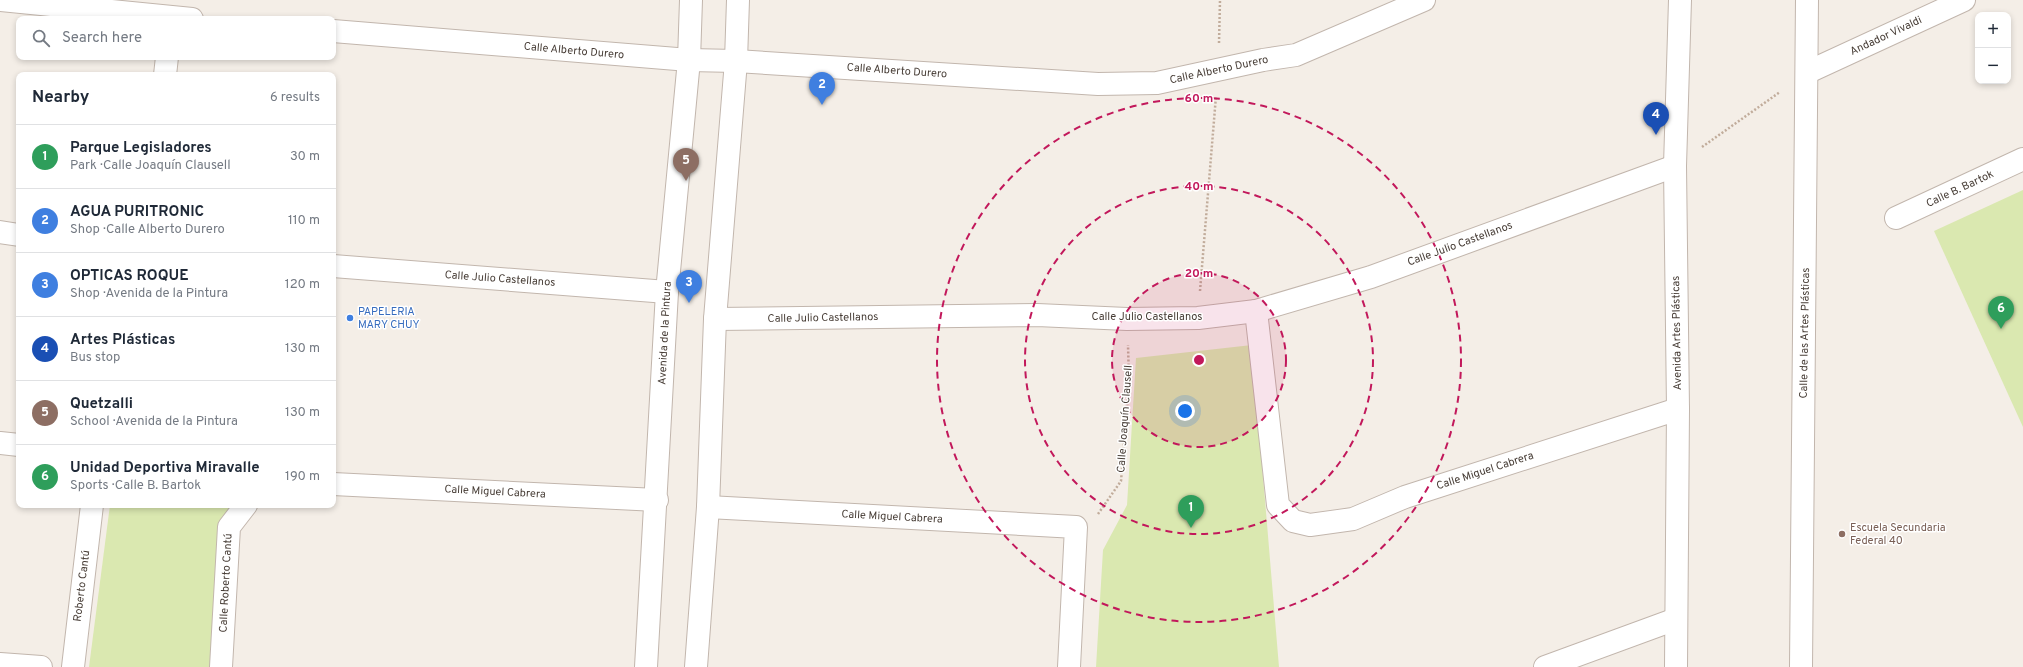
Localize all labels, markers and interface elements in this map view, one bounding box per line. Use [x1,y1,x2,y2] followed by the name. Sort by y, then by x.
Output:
[1975,12,2011,84] map controls
[1975,12,2011,48] button: +
[1848,13,1924,59] street label: Andador Vivaldi
[16,16,336,60] search box
[30,27,52,49] icon: search
[62,29,142,48] text: Search here
[523,40,625,62] street label: Calle Alberto Durero
[1975,48,2011,84] button: −
[1168,53,1270,87] street label: Calle Alberto Durero
[846,61,948,81] street label: Calle Alberto Durero
[809,72,835,105] pin: 2
[32,87,89,109] text: Nearby
[270,90,320,106] text: 6 results
[1185,91,1213,107] text: 60 m
[1643,102,1669,135] pin: 4
[70,139,212,158] text: Parque Legisladores
[673,148,699,181] pin: 5
[42,149,48,165] text: 1
[290,149,320,165] text: 30 m
[70,158,231,174] text: Park · Calle Joaquín Clausell
[1924,167,1996,211] street label: Calle B. Bartok
[1184,179,1214,195] text: 40 m
[70,203,204,222] text: AGUA PURITRONIC
[41,213,49,229] text: 2
[288,213,320,229] text: 110 m
[1405,218,1515,270] street label: Calle Julio Castellanos
[70,222,225,238] text: Shop · Calle Alberto Durero
[1185,266,1213,282] text: 20 m
[70,267,189,286] text: OPTICAS ROQUE
[1797,267,1813,399] street label: Calle de las Artes Plásticas
[444,268,556,290] street label: Calle Julio Castellanos
[676,270,702,303] pin: 3
[1669,275,1685,391] street label: Avenida Artes Plásticas
[41,277,49,293] text: 3
[285,277,320,293] text: 120 m
[655,281,675,385] street label: Avenida de la Pintura
[70,286,228,302] text: Shop · Avenida de la Pintura
[1988,296,2014,329] pin: 6
[358,305,420,332] place label: PAPELERIA MARY CHUY
[767,310,879,326] street label: Calle Julio Castellanos
[1092,310,1202,324] street label: Calle Julio Castellanos
[345,313,355,323] marker: PAPELERIA MARY CHUY
[70,331,175,350] text: Artes Plásticas
[41,341,49,357] text: 4
[285,341,320,357] text: 130 m
[70,350,120,366] text: Bus stop
[1192,353,1206,367] centre of rings
[1114,365,1136,473] street label: Calle Joaquín Clausell
[70,395,133,414] text: Quetzalli
[1175,401,1195,421] your location
[41,405,49,421] text: 5
[285,405,320,421] text: 130 m
[70,414,238,430] text: School · Avenida de la Pintura
[1435,449,1536,493] street label: Calle Miguel Cabrera
[70,459,260,478] text: Unidad Deportiva Miravalle
[41,469,49,485] text: 6
[285,469,320,485] text: 190 m
[70,478,201,494] text: Sports · Calle B. Bartok
[444,482,546,502] street label: Calle Miguel Cabrera
[1178,495,1204,528] pin: 1
[841,507,943,527] street label: Calle Miguel Cabrera
[1850,521,1946,548] place label: Escuela Secundaria Federal 40
[1837,529,1847,539] marker: Escuela Secundaria Federal 40
[216,533,236,633] street label: Calle Roberto Cantú
[71,549,93,623] street label: Roberto Cantú

